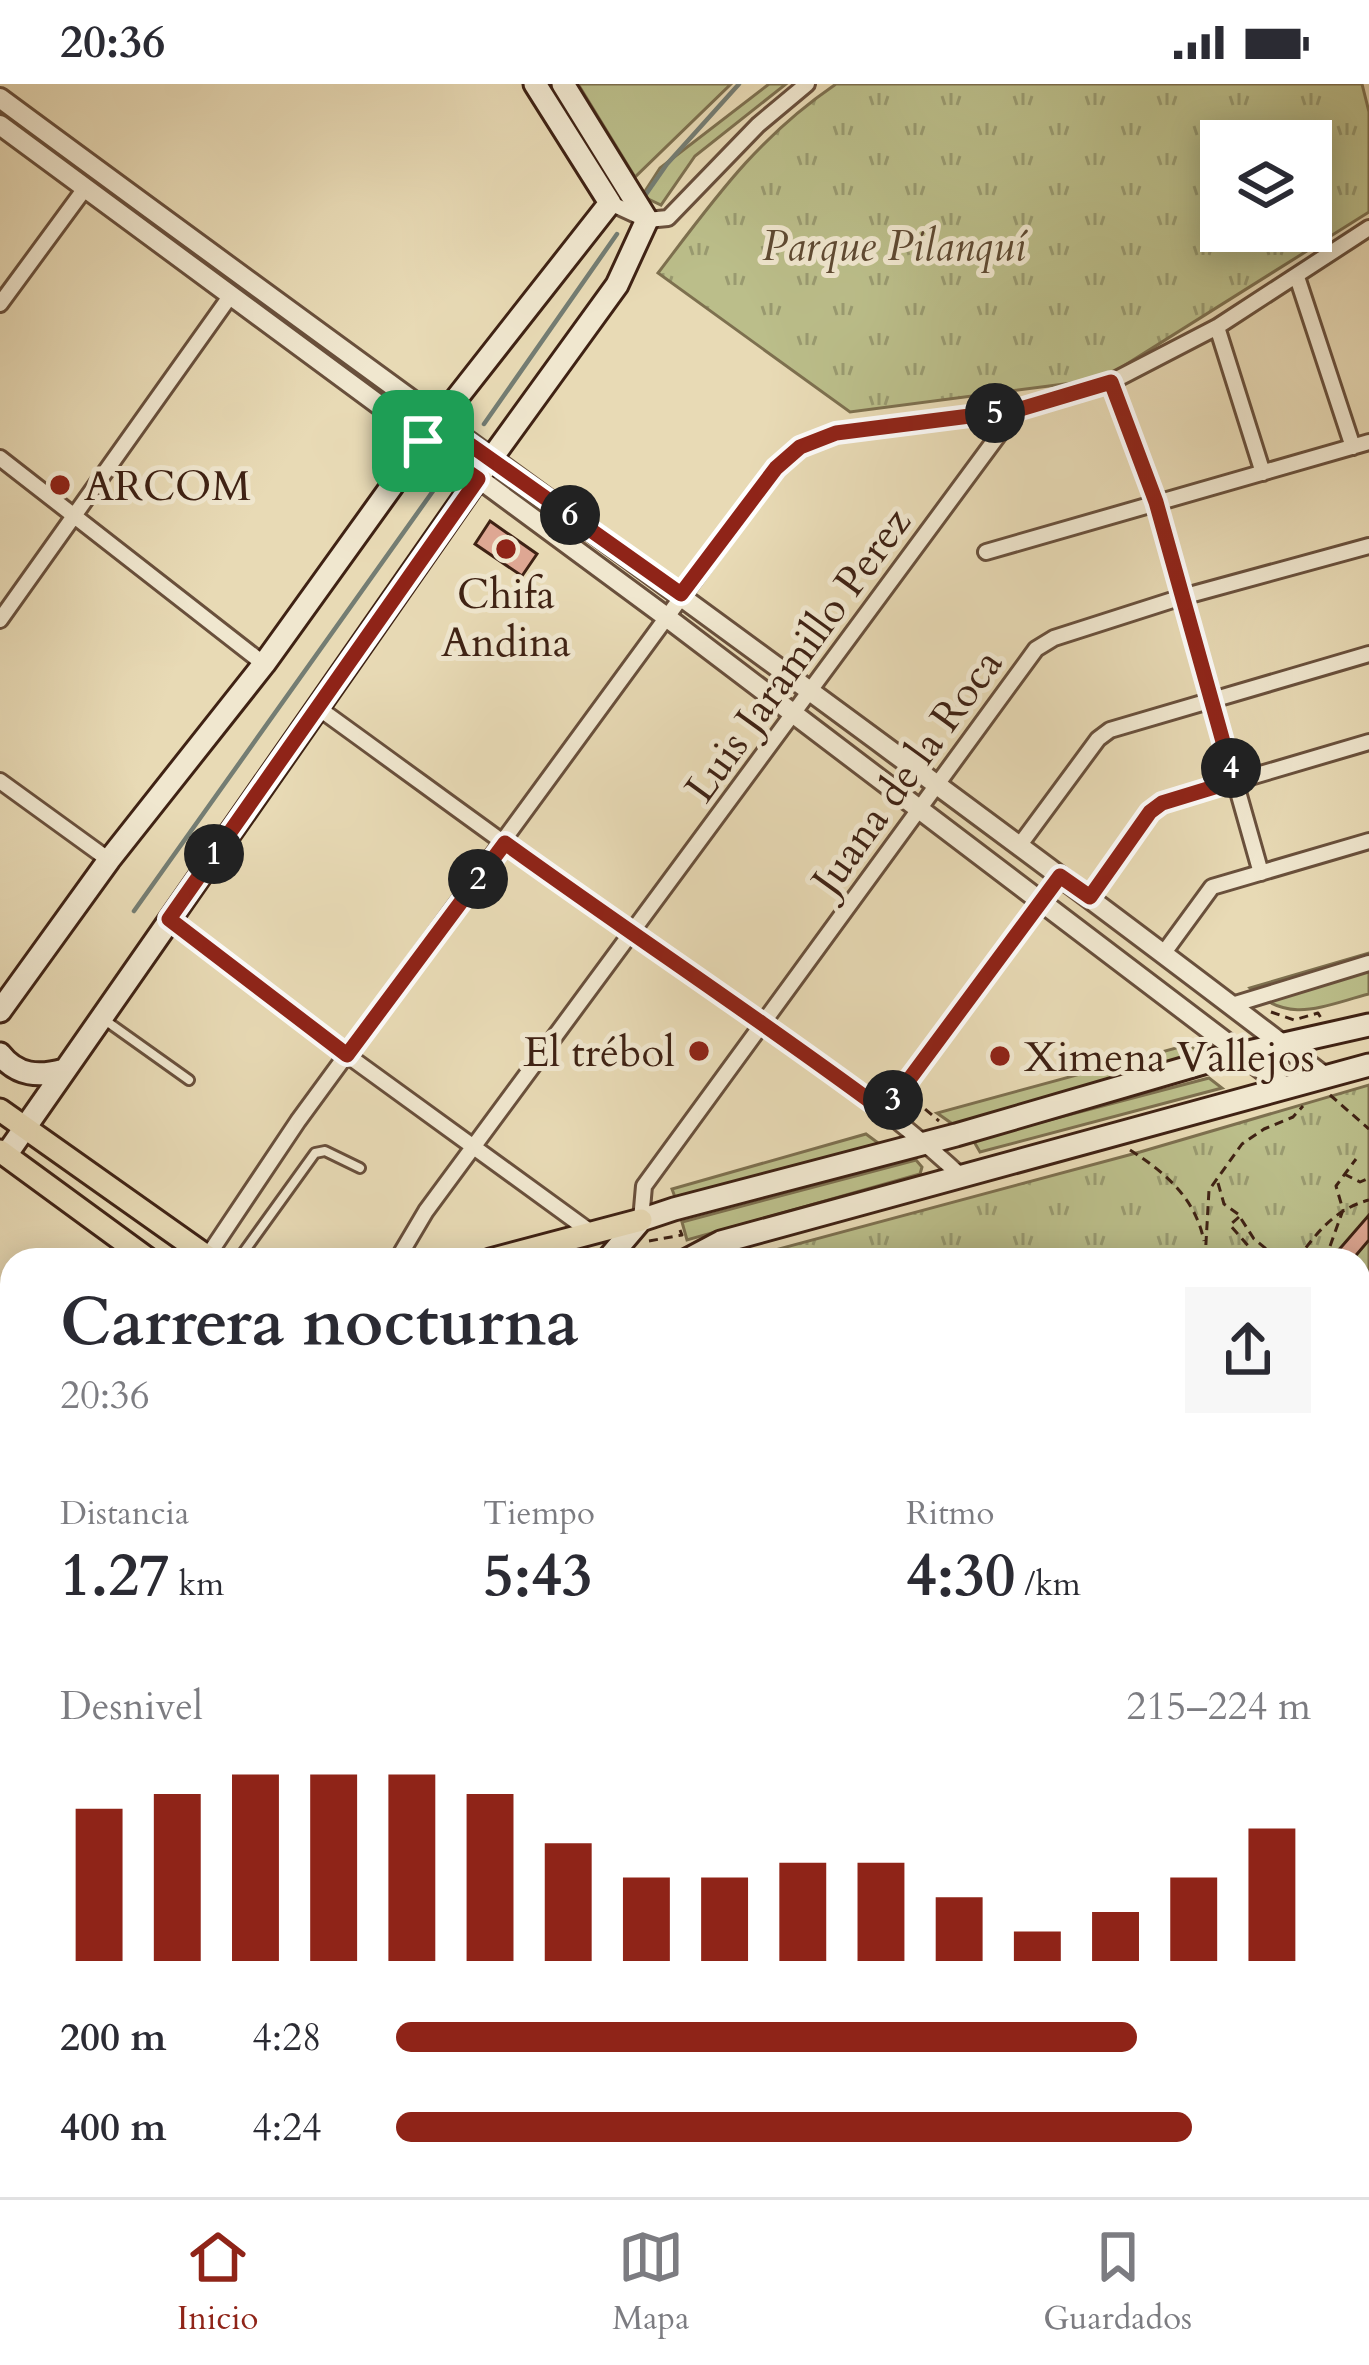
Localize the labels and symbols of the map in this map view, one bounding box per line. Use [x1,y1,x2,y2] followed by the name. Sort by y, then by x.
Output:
[762,218,1029,275] park label: Parque Pilanquí
[965,383,1025,443] pin: 5
[372,390,474,492] pin
[84,458,251,515] place label: ARCOM
[47,472,73,498] marker: ARCOM
[540,485,600,545] pin: 6
[672,496,925,814] street label: Luis Jaramillo Perez
[493,536,519,562] marker: Chifa Andina
[441,566,571,671] place label: Chifa Andina
[795,638,1016,911] street label: Juana de la Roca
[1201,738,1261,798] pin: 4
[184,824,244,884] pin: 1
[448,849,508,909] pin: 2
[524,1024,675,1081] place label: El trébol
[1024,1029,1315,1086] place label: Ximena Vallejos
[686,1038,712,1064] marker: El trébol
[987,1043,1013,1069] marker: Ximena Vallejos
[863,1070,923,1130] pin: 3

